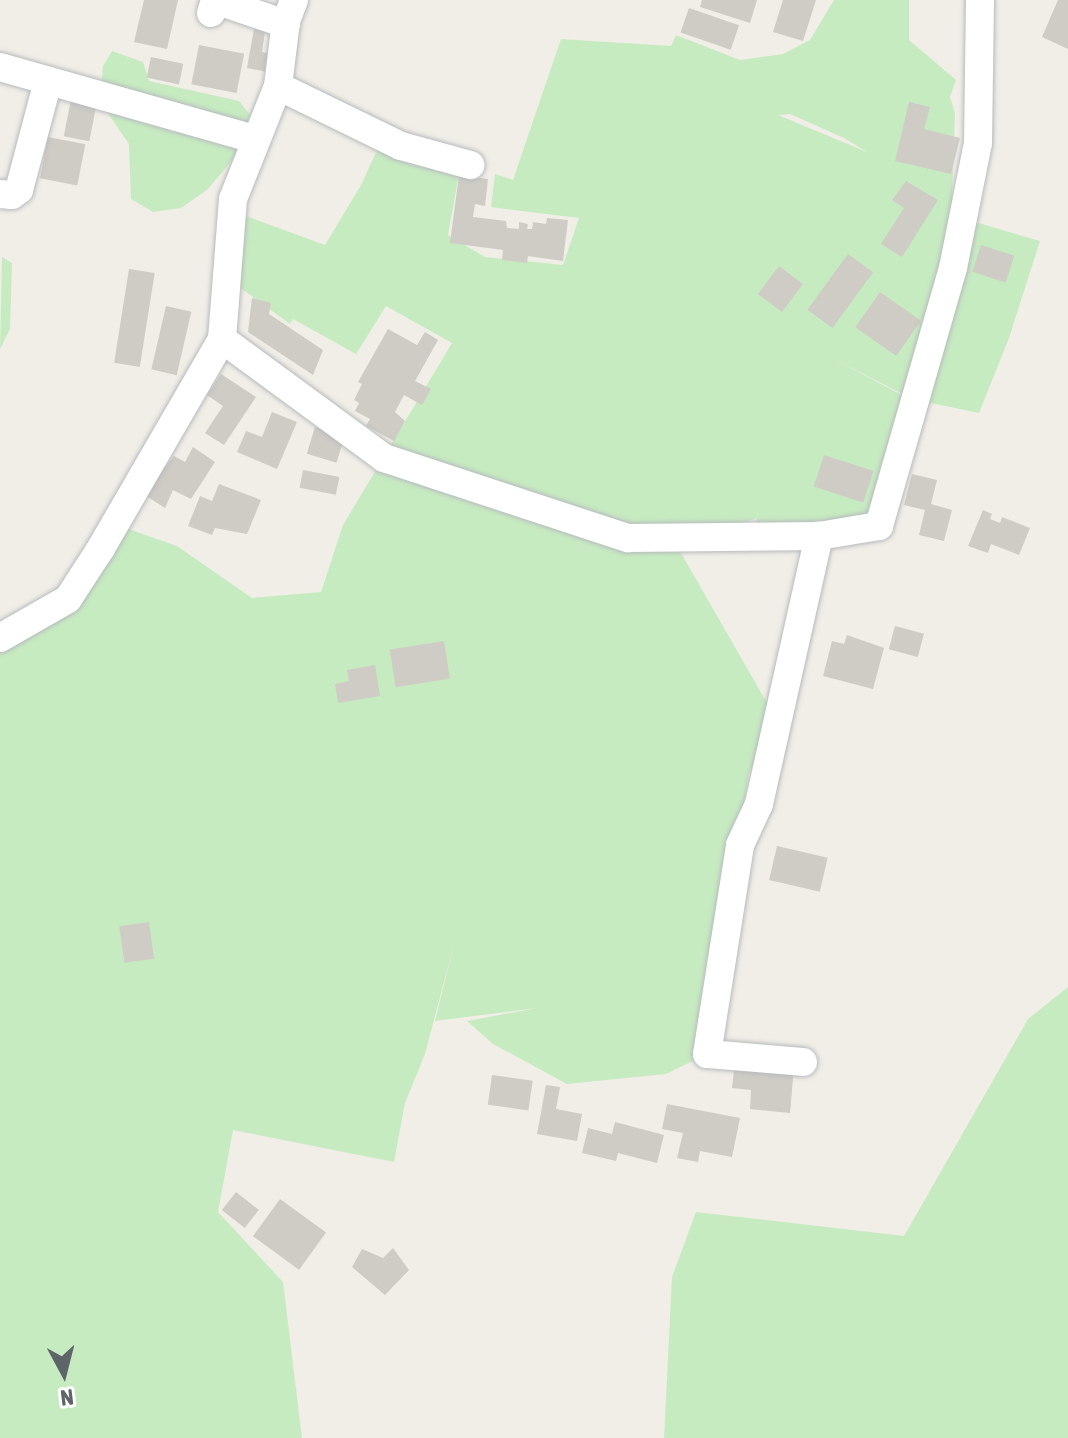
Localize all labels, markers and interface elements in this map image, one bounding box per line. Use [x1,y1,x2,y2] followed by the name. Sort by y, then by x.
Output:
[24,1334,104,1414] north arrow
[59,1384,75,1412] text: N

